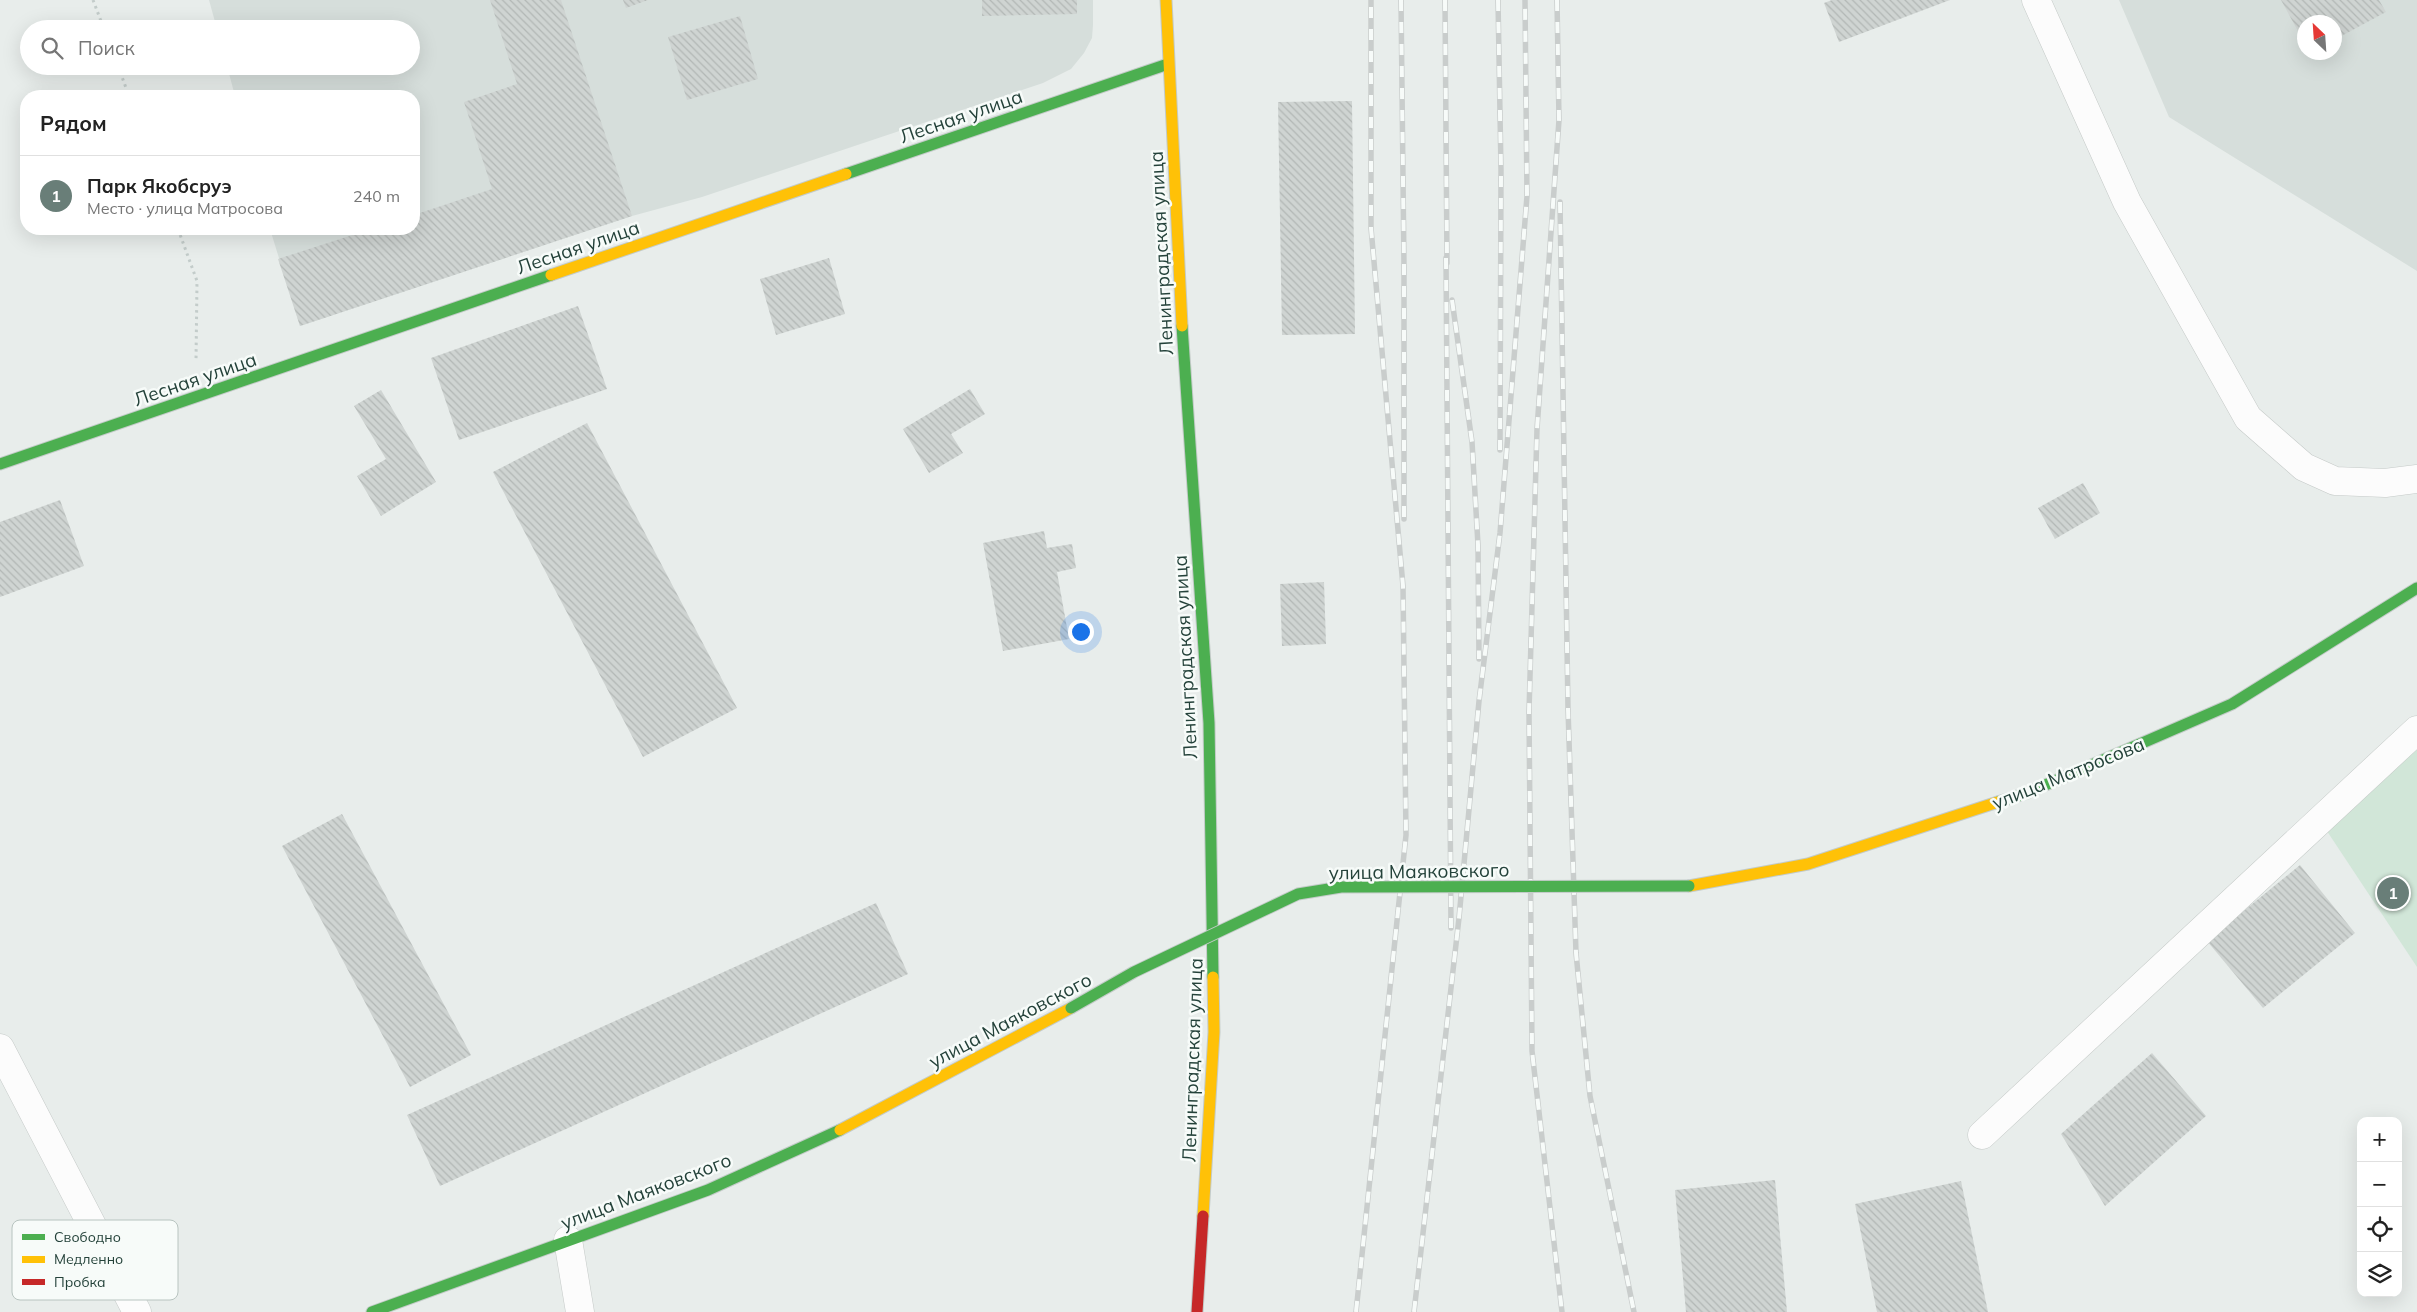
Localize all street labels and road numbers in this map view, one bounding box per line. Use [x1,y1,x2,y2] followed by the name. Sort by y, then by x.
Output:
[896,84,1026,148] street label: Лесная улица
[1144,150,1178,356] street label: Ленинградская улица
[513,215,643,279] street label: Лесная улица
[130,347,260,411] street label: Лесная улица
[1168,554,1202,760] street label: Ленинградская улица
[1988,731,2148,815] street label: улица Матросова
[1328,857,1510,885] street label: улица Маяковского
[1176,957,1208,1163] street label: Ленинградская улица
[925,967,1095,1073] street label: улица Маяковского
[557,1147,735,1235] street label: улица Маяковского

